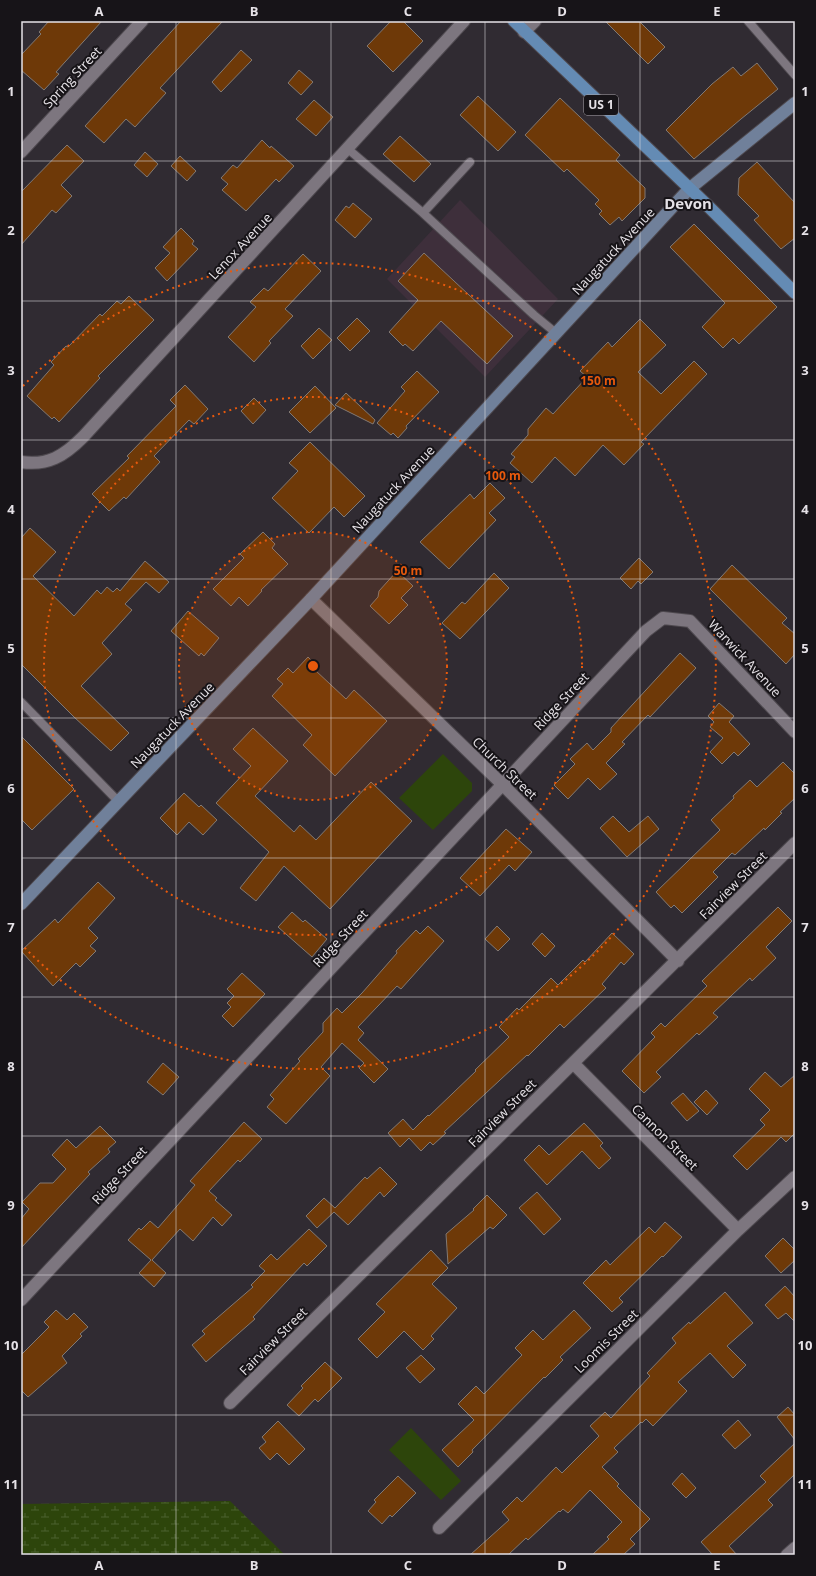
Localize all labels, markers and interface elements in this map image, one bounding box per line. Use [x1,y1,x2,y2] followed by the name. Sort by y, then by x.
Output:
[95,2,104,20] text: A
[250,2,259,20] text: B
[404,2,412,20] text: C
[557,2,567,20] text: D
[713,2,721,20] text: E
[39,42,106,112] street label: Spring Street
[7,82,15,100] text: 1
[801,82,809,100] text: 1
[584,95,618,115] road number: US 1
[664,193,712,213] district label: Devon
[568,203,658,299] street label: Naugatuck Avenue
[204,209,276,283] street label: Lenox Avenue
[7,221,15,239] text: 2
[801,221,809,239] text: 2
[7,361,15,379] text: 3
[801,361,809,379] text: 3
[580,372,616,389] text: 150 m
[348,441,438,537] street label: Naugatuck Avenue
[485,467,521,484] text: 100 m
[7,500,15,518] text: 4
[801,500,809,518] text: 4
[394,562,422,579] text: 50 m
[704,615,786,701] street label: Warwick Avenue
[7,639,15,657] text: 5
[801,639,809,657] text: 5
[306,659,320,673] centre of rings
[529,668,593,734] street label: Ridge Street
[126,678,218,772] street label: Naugatuck Avenue
[469,733,541,804] street label: Church Street
[7,779,15,797] text: 6
[801,779,809,797] text: 6
[695,847,771,923] street label: Fairview Street
[308,905,372,971] street label: Ridge Street
[7,918,15,936] text: 7
[801,918,809,936] text: 7
[7,1057,15,1075] text: 8
[801,1057,809,1075] text: 8
[464,1075,540,1151] street label: Fairview Street
[628,1100,702,1174] street label: Cannon Street
[87,1142,151,1208] street label: Ridge Street
[7,1196,15,1214] text: 9
[801,1196,809,1214] text: 9
[235,1303,311,1379] street label: Fairview Street
[570,1305,642,1377] street label: Loomis Street
[4,1336,18,1354] text: 10
[798,1336,812,1354] text: 10
[4,1475,18,1493] text: 11
[798,1475,812,1493] text: 11
[95,1556,104,1574] text: A
[250,1556,259,1574] text: B
[404,1556,412,1574] text: C
[557,1556,567,1574] text: D
[713,1556,721,1574] text: E

